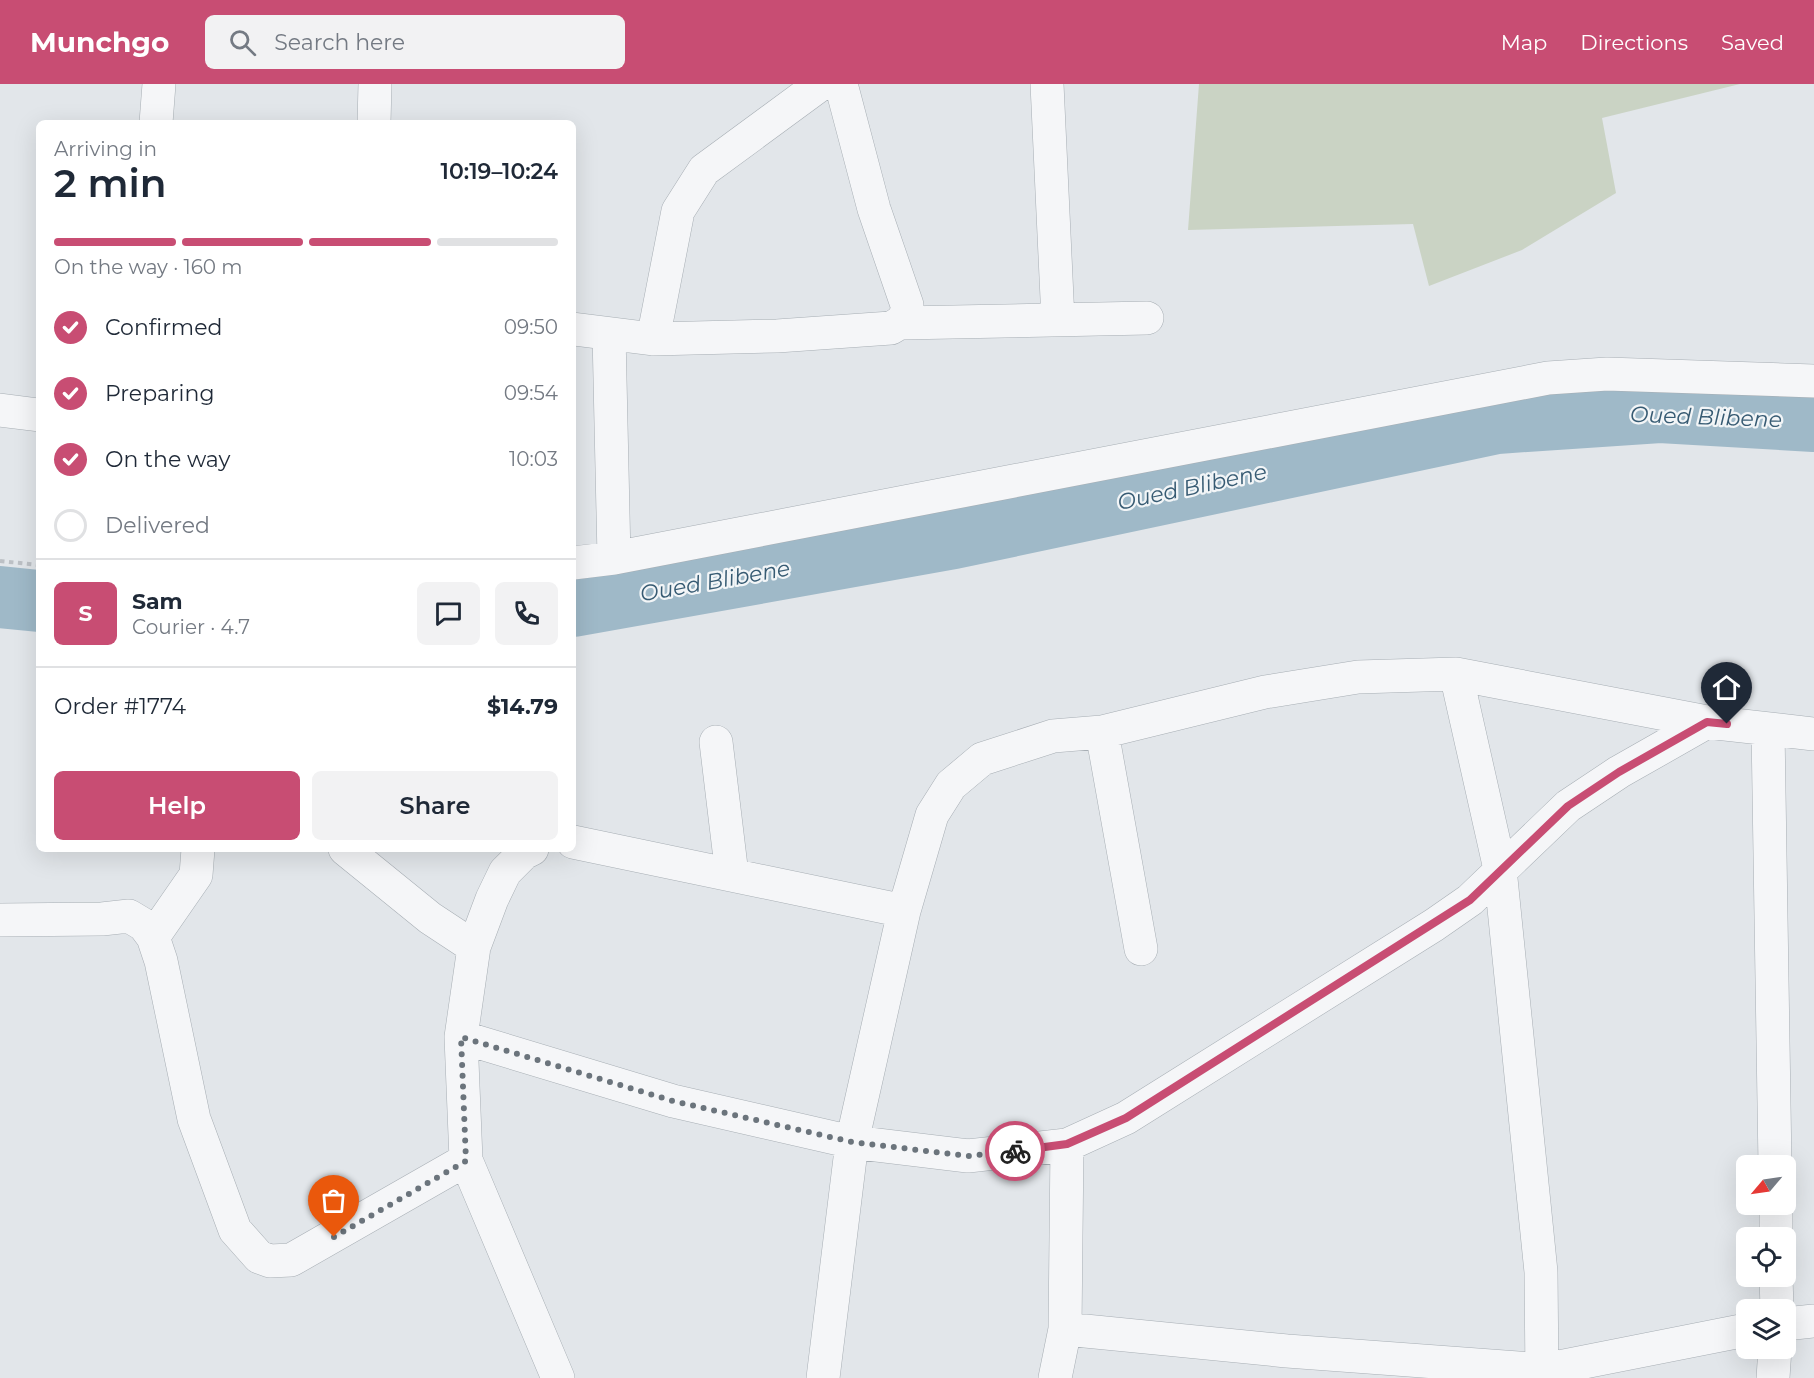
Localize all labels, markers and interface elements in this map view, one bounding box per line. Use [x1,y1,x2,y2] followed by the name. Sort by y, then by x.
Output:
[205,15,625,69] search box
[30,25,169,59] text: Munchgo
[226,26,259,59] icon: search
[274,29,405,56] text: Search here
[1501,30,1547,55] text: Map
[1580,30,1688,55] text: Directions
[1721,30,1784,55] text: Saved
[54,137,157,161] text: Arriving in
[441,158,558,185] text: 10:19–10:24
[54,159,167,207] text: 2 min
[54,255,243,279] text: On the way · 160 m
[54,311,87,344] icon: check
[105,314,222,341] text: Confirmed
[504,315,558,339] text: 09:50
[54,377,87,410] icon: check
[105,380,214,407] text: Preparing
[504,381,558,405] text: 09:54
[1630,401,1782,433] water label: Oued Blibene
[54,443,87,476] icon: check
[105,446,230,473] text: On the way
[509,447,558,471] text: 10:03
[1115,458,1269,516] water label: Oued Blibene
[105,512,210,539] text: Delivered
[638,555,792,607] water label: Oued Blibene
[417,582,480,645] button: chat
[495,582,558,645] button: phone
[132,588,183,615] text: Sam
[78,600,93,627] text: S
[132,615,250,639] text: Courier · 4.7
[1701,662,1752,724] pin
[1710,671,1743,704] icon: home
[54,693,186,720] text: Order #1774
[487,693,558,720] text: $14.79
[54,771,300,840] button: Help
[312,771,558,840] button: Share
[985,1121,1045,1181] courier
[999,1135,1032,1168] icon: bike
[1736,1155,1796,1215] north arrow
[1736,1155,1796,1359] map controls
[308,1175,359,1237] pin
[317,1184,350,1217] icon: bag
[1736,1227,1796,1287] button: locate
[1736,1299,1796,1359] button: layers

